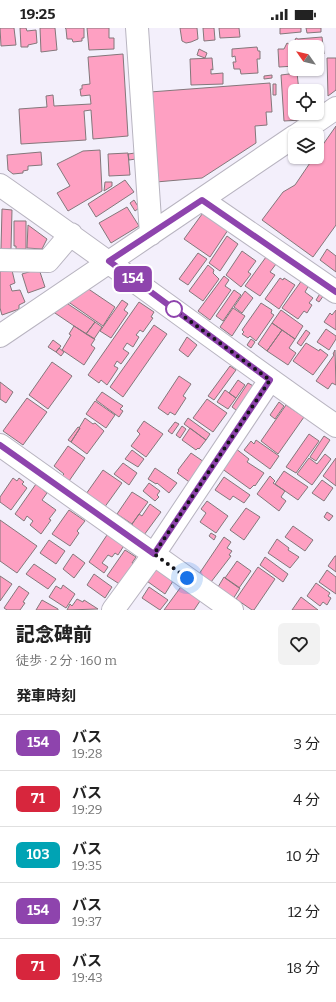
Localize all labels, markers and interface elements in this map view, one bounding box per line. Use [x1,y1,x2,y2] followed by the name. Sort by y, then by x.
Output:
[20,5,56,23] text: 19:25
[288,40,324,76] north arrow
[288,40,324,164] map controls
[288,84,324,120] button: locate
[288,128,324,164] button: layers
[110,266,156,292] line badge: 154
[122,270,144,287] text: 154
[165,300,183,318] unlabelled marker
[177,568,197,588] your location
[16,623,92,646] text: 記念碑前
[278,623,320,665] button: heart
[16,653,117,668] text: 徒歩 · 2 分 · 160 m
[16,687,76,705] text: 発車時刻
[72,728,102,746] text: バス
[27,734,49,751] text: 154
[293,735,320,753] text: 3 分
[72,746,103,761] text: 19:28
[72,784,102,802] text: バス
[31,790,45,807] text: 71
[293,791,320,809] text: 4 分
[72,802,102,817] text: 19:29
[72,840,102,858] text: バス
[26,846,50,863] text: 103
[286,847,320,865] text: 10 分
[72,858,102,873] text: 19:35
[72,896,102,914] text: バス
[27,902,49,919] text: 154
[288,903,320,921] text: 12 分
[72,914,102,929] text: 19:37
[72,952,102,970] text: バス
[31,958,45,975] text: 71
[287,959,320,977] text: 18 分
[72,970,103,985] text: 19:43

